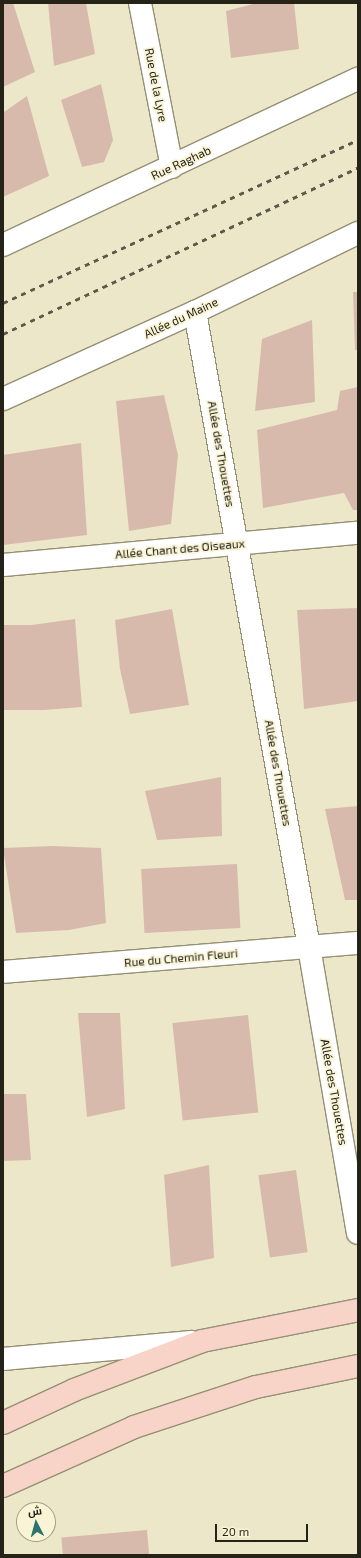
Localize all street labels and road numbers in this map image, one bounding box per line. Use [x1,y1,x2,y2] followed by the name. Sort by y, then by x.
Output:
[142,47,170,123] street label: Rue de la Lyre
[149,143,213,183] street label: Rue Raghab
[142,295,220,341] street label: Allée du Maine
[205,400,237,508] street label: Allée des Thouettes
[115,536,245,562] street label: Allée Chant des Oiseaux
[262,719,294,827] street label: Allée des Thouettes
[123,946,239,970] street label: Rue du Chemin Fleuri
[318,1038,350,1146] street label: Allée des Thouettes

